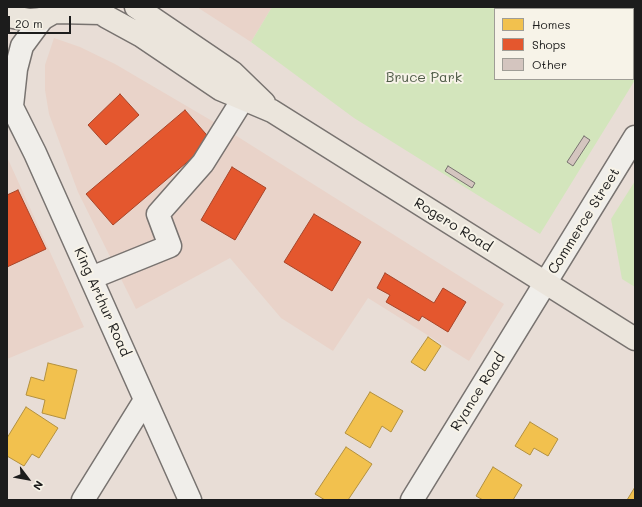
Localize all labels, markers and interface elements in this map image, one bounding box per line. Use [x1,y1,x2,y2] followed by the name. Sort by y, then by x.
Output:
[10,8,73,34] scale bar
[494,8,634,80] legend
[15,15,43,31] text: 20 m
[532,16,571,32] text: Homes
[532,36,566,52] text: Shops
[532,56,567,72] text: Other
[386,70,462,86] park label: Bruce Park
[544,165,624,277] street label: Commerce Street
[411,194,495,256] street label: Rogero Road
[70,245,134,359] street label: King Arthur Road
[447,350,509,434] street label: Ryance Road
[8,459,48,499] north arrow
[30,478,47,493] text: N

